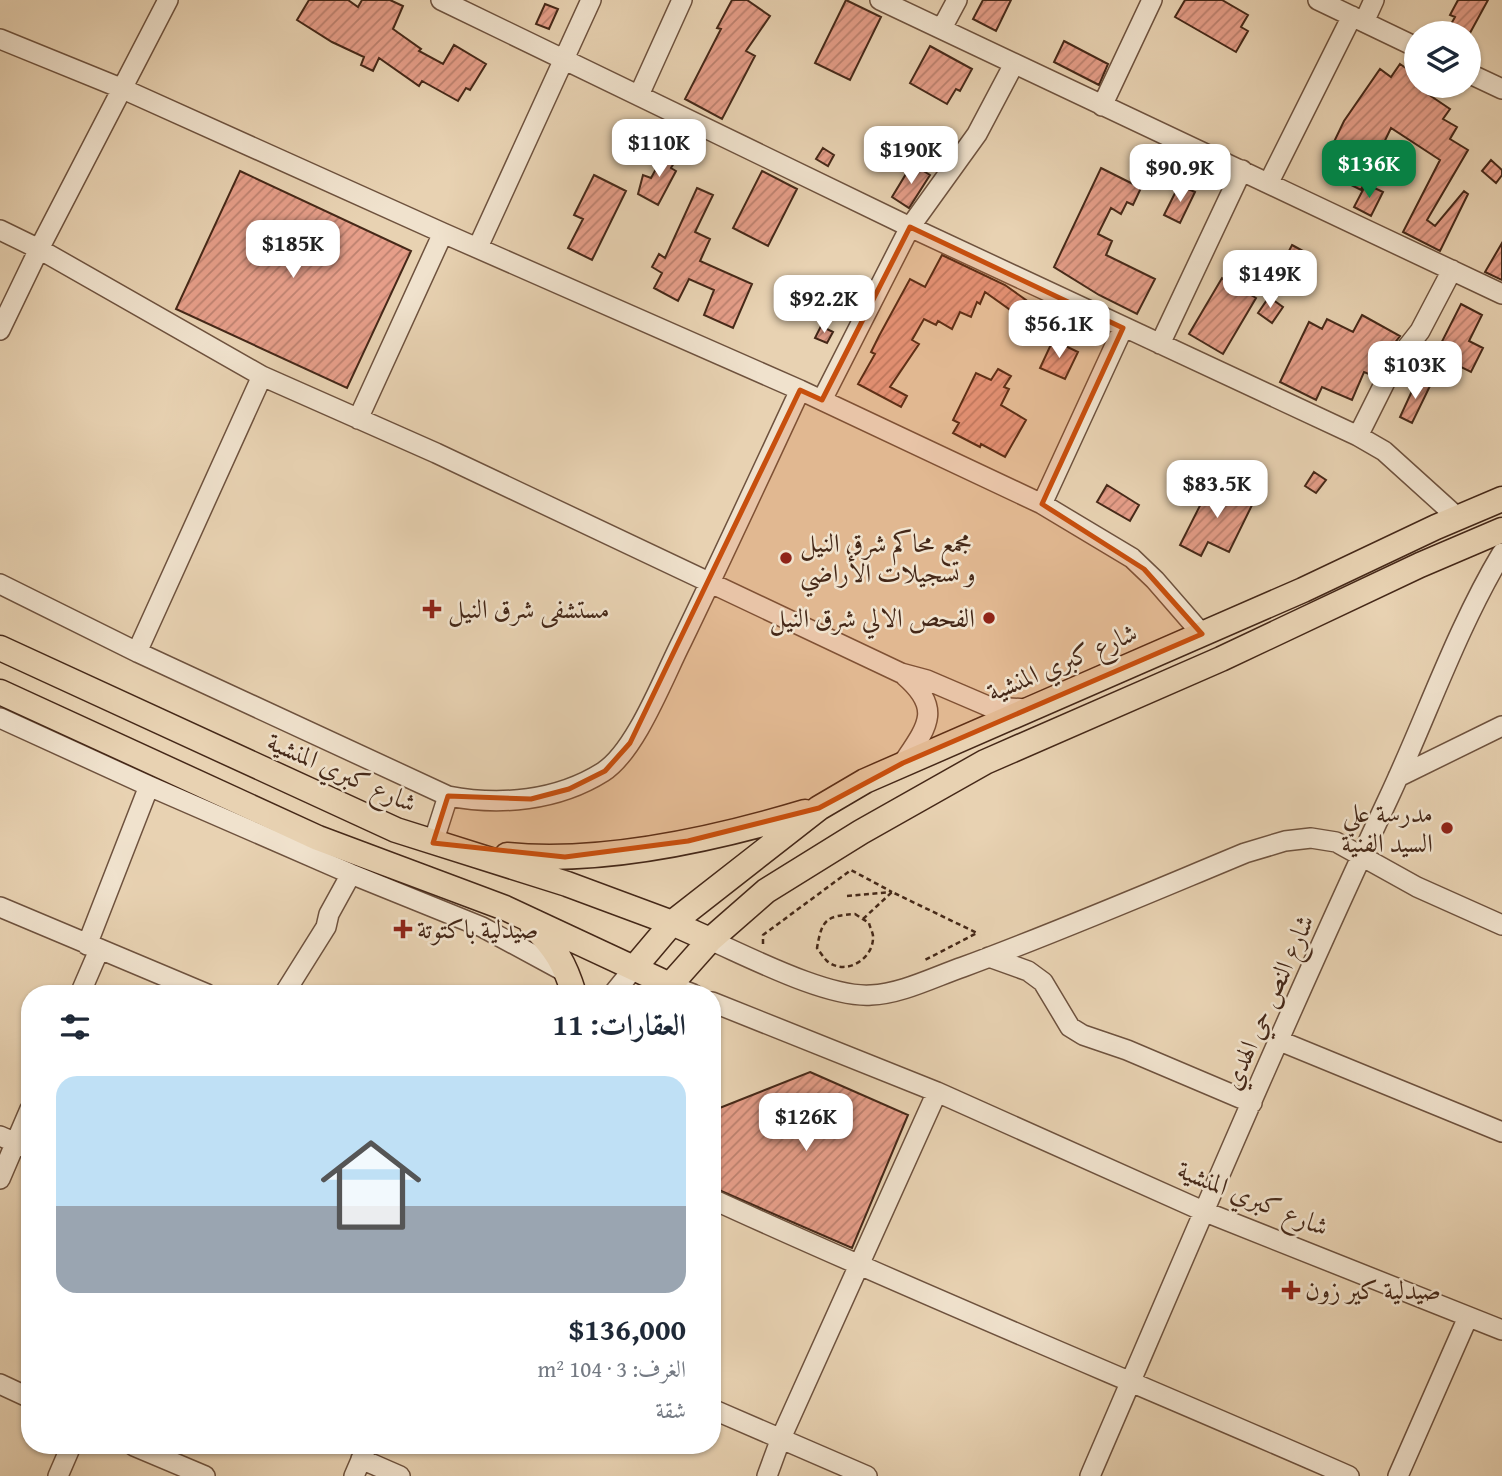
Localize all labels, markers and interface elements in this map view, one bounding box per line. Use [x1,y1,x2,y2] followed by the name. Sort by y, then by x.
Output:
[1404,21,1481,98] map controls
[1404,21,1481,98] button: layers
[610,120,708,179] pin: $110K
[628,125,690,158] text: $110K
[862,127,960,186] pin: $190K
[880,132,942,165] text: $190K
[1320,140,1418,200] pin: $136K
[1123,144,1237,204] pin: $90.9K
[1338,146,1400,179] text: $136K
[1146,150,1214,183] text: $90.9K
[244,220,342,280] pin: $185K
[262,226,324,259] text: $185K
[1221,250,1319,310] pin: $149K
[1239,256,1301,289] text: $149K
[767,276,881,335] pin: $92.2K
[790,281,858,314] text: $92.2K
[1002,300,1116,360] pin: $56.1K
[1025,306,1093,339] text: $56.1K
[1366,342,1464,401] pin: $103K
[1384,347,1446,380] text: $103K
[1160,461,1274,520] pin: $83.5K
[1183,466,1251,499] text: $83.5K
[800,523,976,597] place label: مجمع محاكم شرق النيل و تسجيلات الأراضي
[778,550,794,566] marker: مجمع محاكم شرق النيل و تسجيلات الأراضي
[448,589,610,628] place label: مستشفى شرق النيل
[769,598,975,640] place label: الفحص الالي شرق النيل
[422,599,442,619] marker: مستشفى شرق النيل
[981,610,997,626] marker: الفحص الالي شرق النيل
[981,612,1144,714] street label: شارع كبري المنشية
[260,721,423,825] street label: شارع كبري المنشية
[1341,793,1433,862] place label: مدرسة علي السيد الفنية
[1439,820,1455,836] marker: مدرسة علي السيد الفنية
[1212,908,1326,1097] street label: شارع النص حي الهدي
[417,909,538,948] place label: صيدلية باكتوتة
[395,921,411,937] marker: صيدلية باكتوتة
[553,1002,686,1046] text: العقارات: 11
[56,1008,94,1046] icon: filters
[757,1094,855,1153] pin: $126K
[775,1099,837,1132] text: $126K
[308,1122,434,1248] icon: home
[1171,1149,1335,1248] street label: شارع كبري المنشية
[1305,1270,1441,1309] place label: صيدلية كير زون
[1283,1282,1299,1298] marker: صيدلية كير زون
[569,1307,686,1351] text: $136,000
[538,1352,686,1385] text: الغرف: 3 · 104 m²
[656,1393,686,1426] text: شقة

